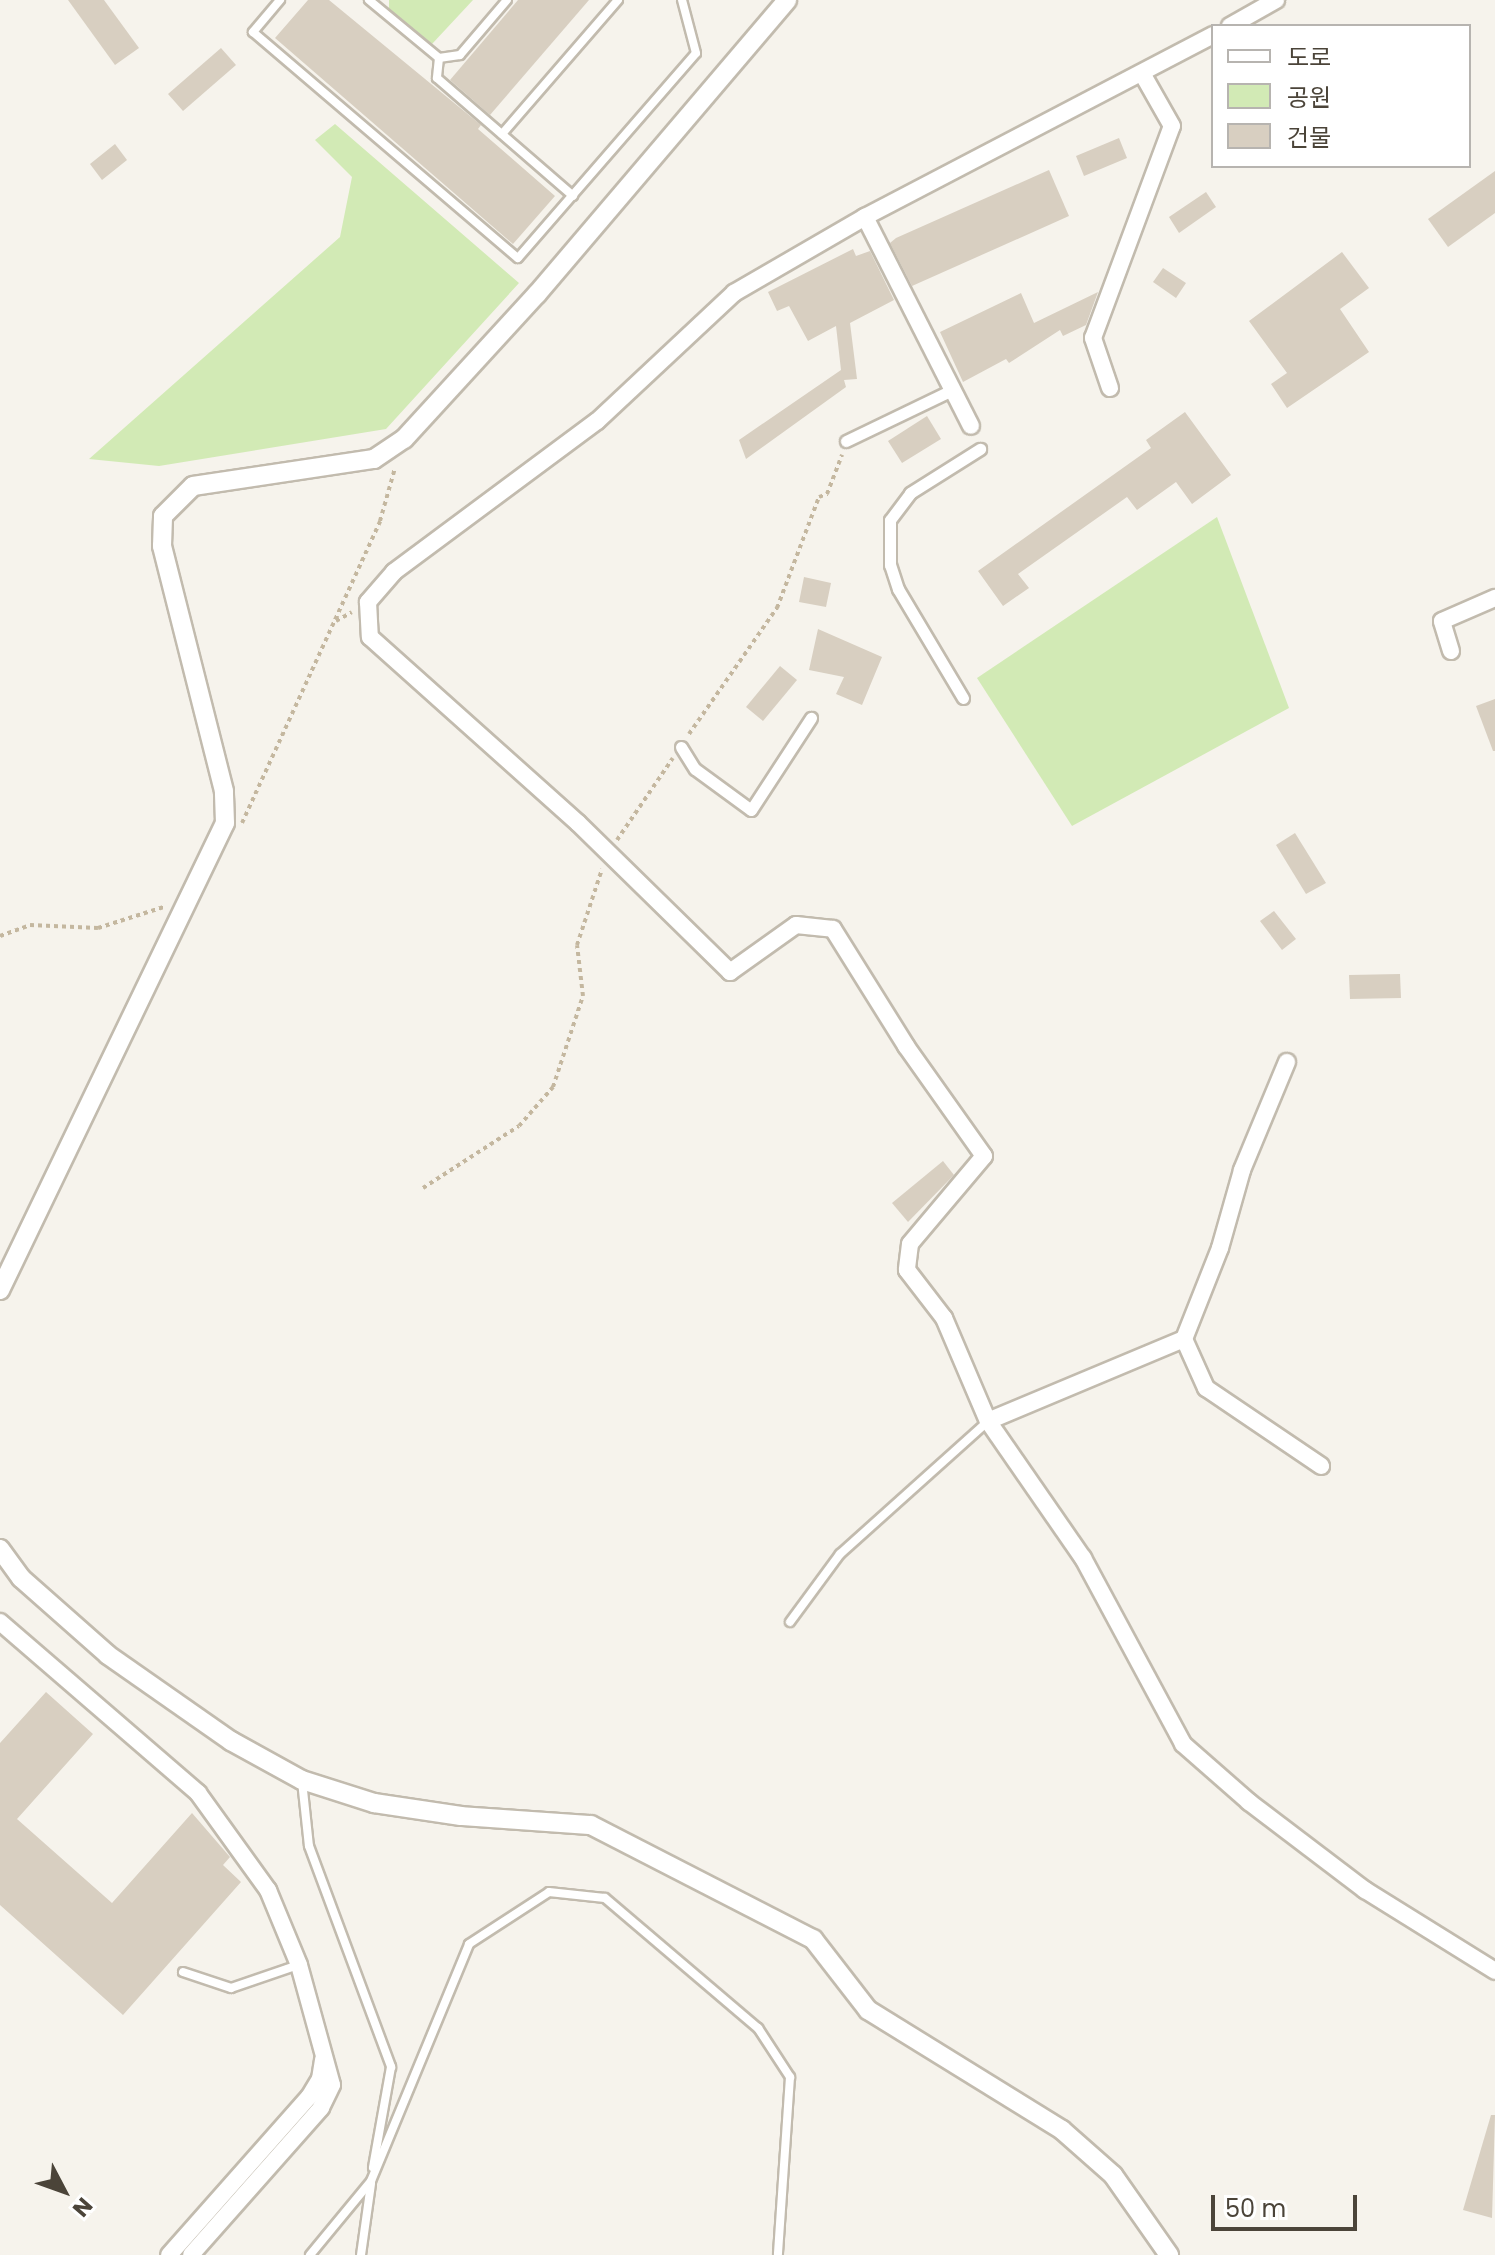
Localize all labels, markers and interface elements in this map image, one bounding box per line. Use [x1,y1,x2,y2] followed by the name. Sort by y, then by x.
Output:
[1211,24,1471,168] legend
[1287,41,1331,74] text: 도로
[1287,81,1331,114] text: 공원
[1287,121,1331,154] text: 건물
[24,2151,104,2231] north arrow
[1215,2179,1361,2229] scale bar
[65,2191,100,2223] text: N
[1225,2192,1286,2225] text: 50 m

